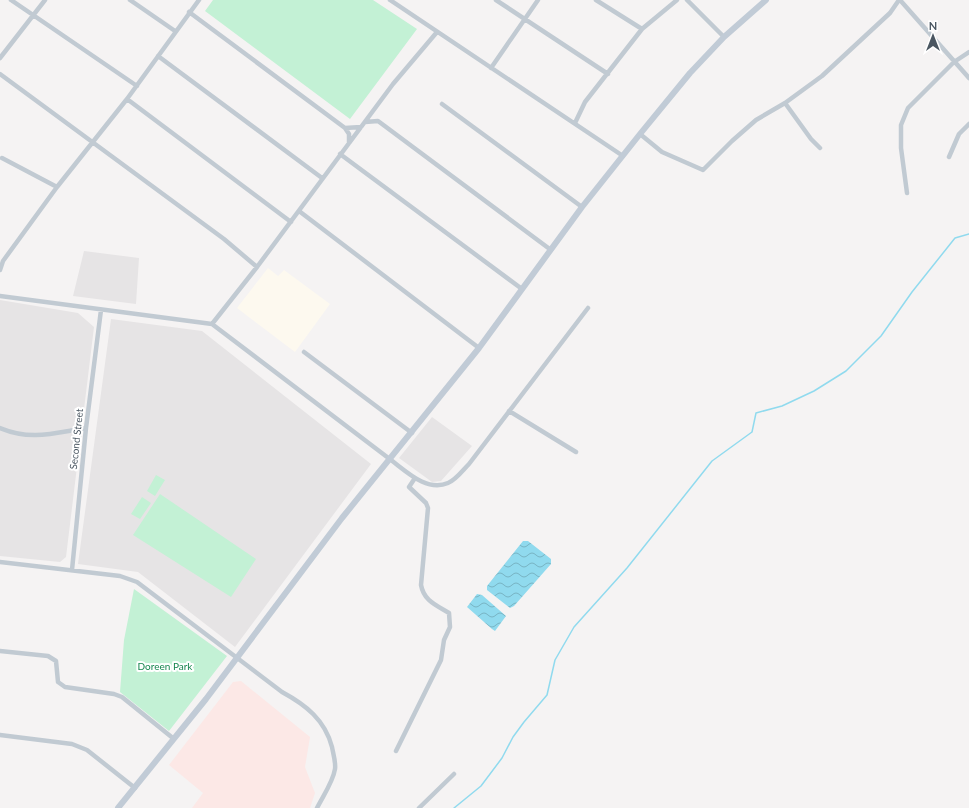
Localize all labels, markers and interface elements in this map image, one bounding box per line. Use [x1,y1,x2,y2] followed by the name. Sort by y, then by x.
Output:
[913,16,953,56] north arrow
[929,19,937,32] text: N
[67,408,85,470] street label: Second Street
[138,660,193,672] park label: Doreen Park

